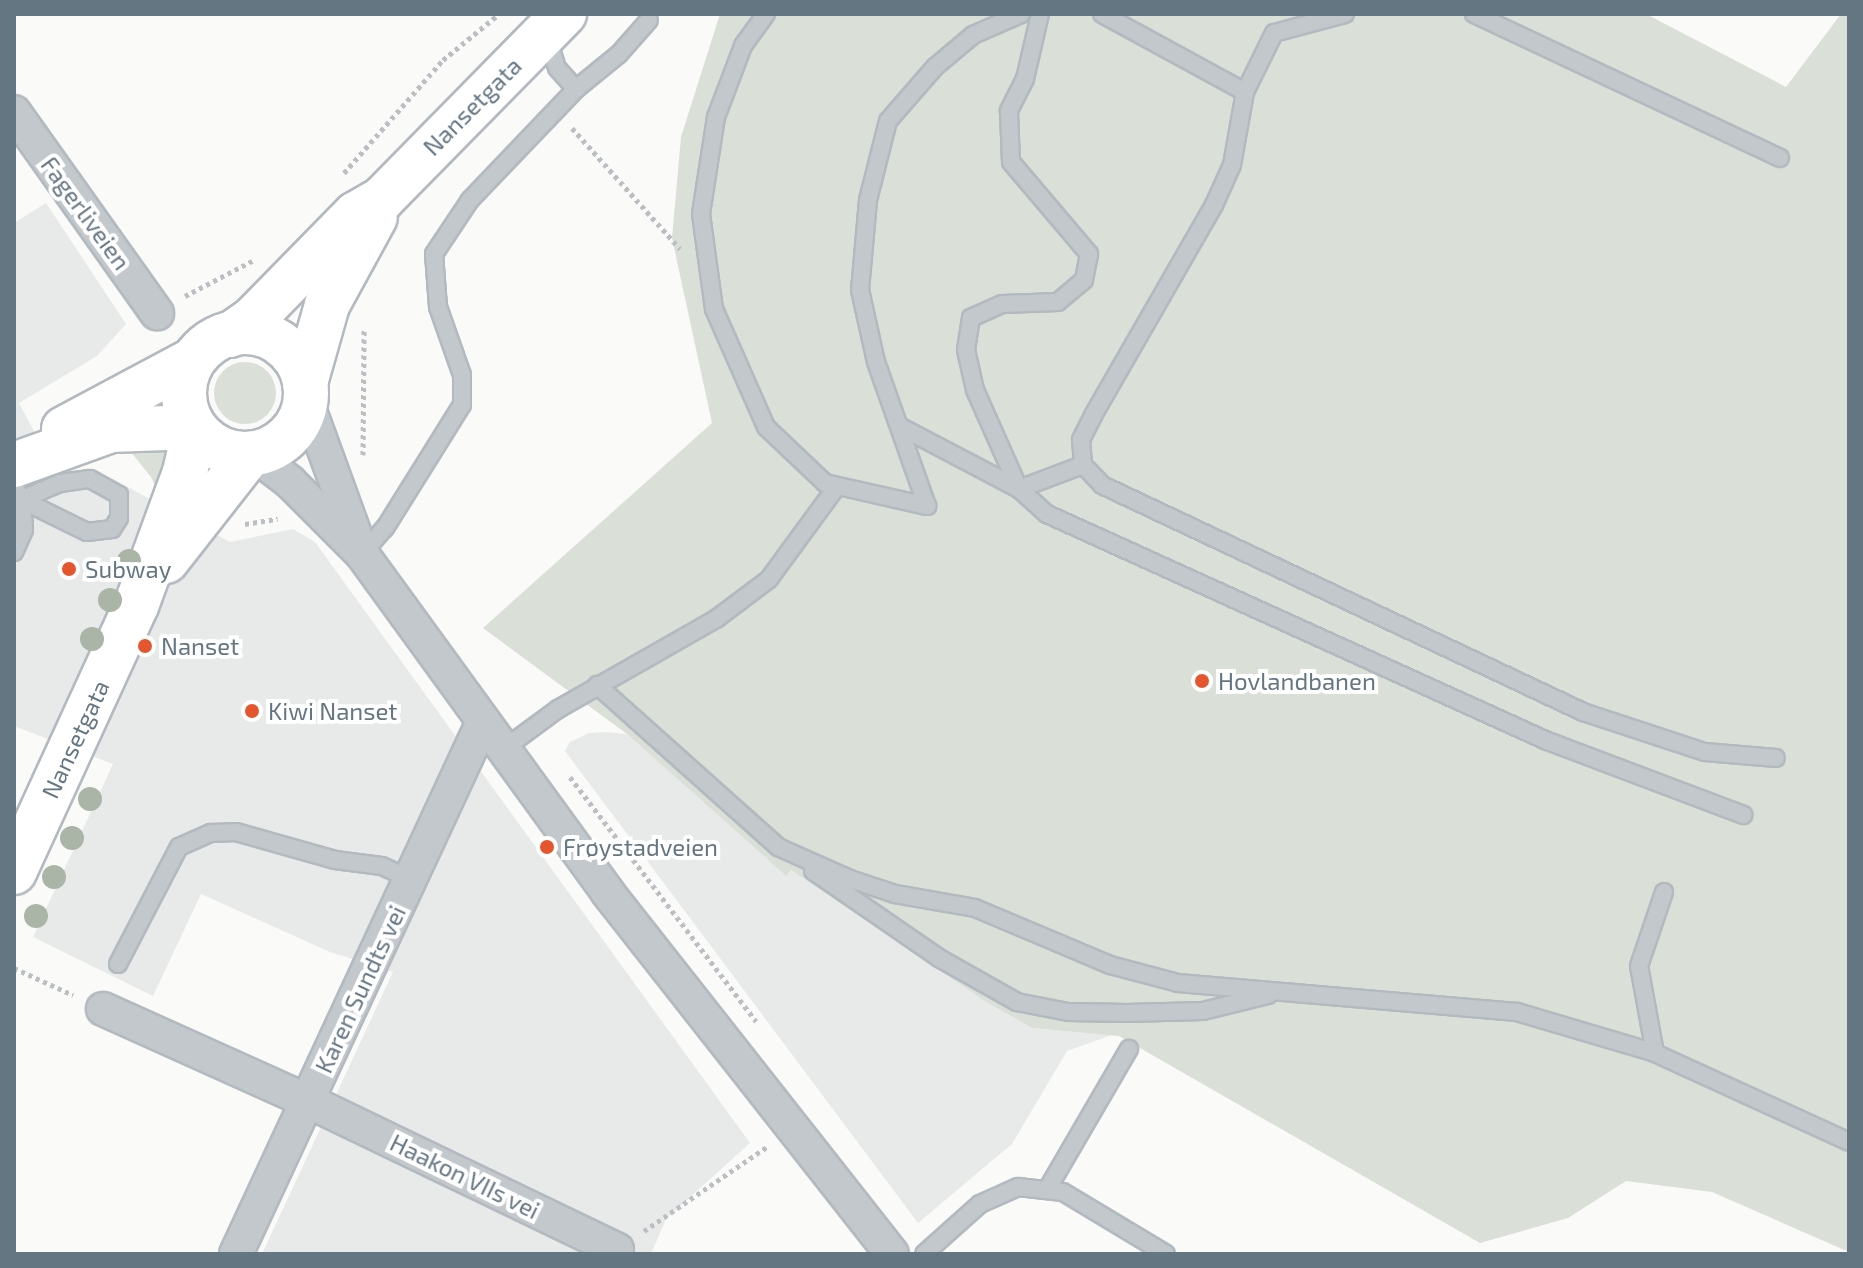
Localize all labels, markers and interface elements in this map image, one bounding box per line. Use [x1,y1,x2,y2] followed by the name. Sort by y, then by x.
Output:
[417,51,527,161] street label: Nansetgata
[35,151,137,275] street label: Fagerliveien
[85,555,171,583] place label: Subway
[60,560,78,578] marker: Subway
[161,632,239,660] place label: Nanset
[136,637,154,655] marker: Nanset
[1218,667,1376,695] place label: Hovlandbanen
[1193,672,1211,690] marker: Hovlandbanen
[35,675,115,803] street label: Nansetgata
[268,697,397,725] place label: Kiwi Nanset
[243,702,261,720] marker: Kiwi Nanset
[563,833,718,861] place label: Frøystadveien
[538,838,556,856] marker: Frøystadveien
[309,901,411,1077] street label: Karen Sundts vei
[385,1127,545,1225] street label: Haakon VIIs vei

